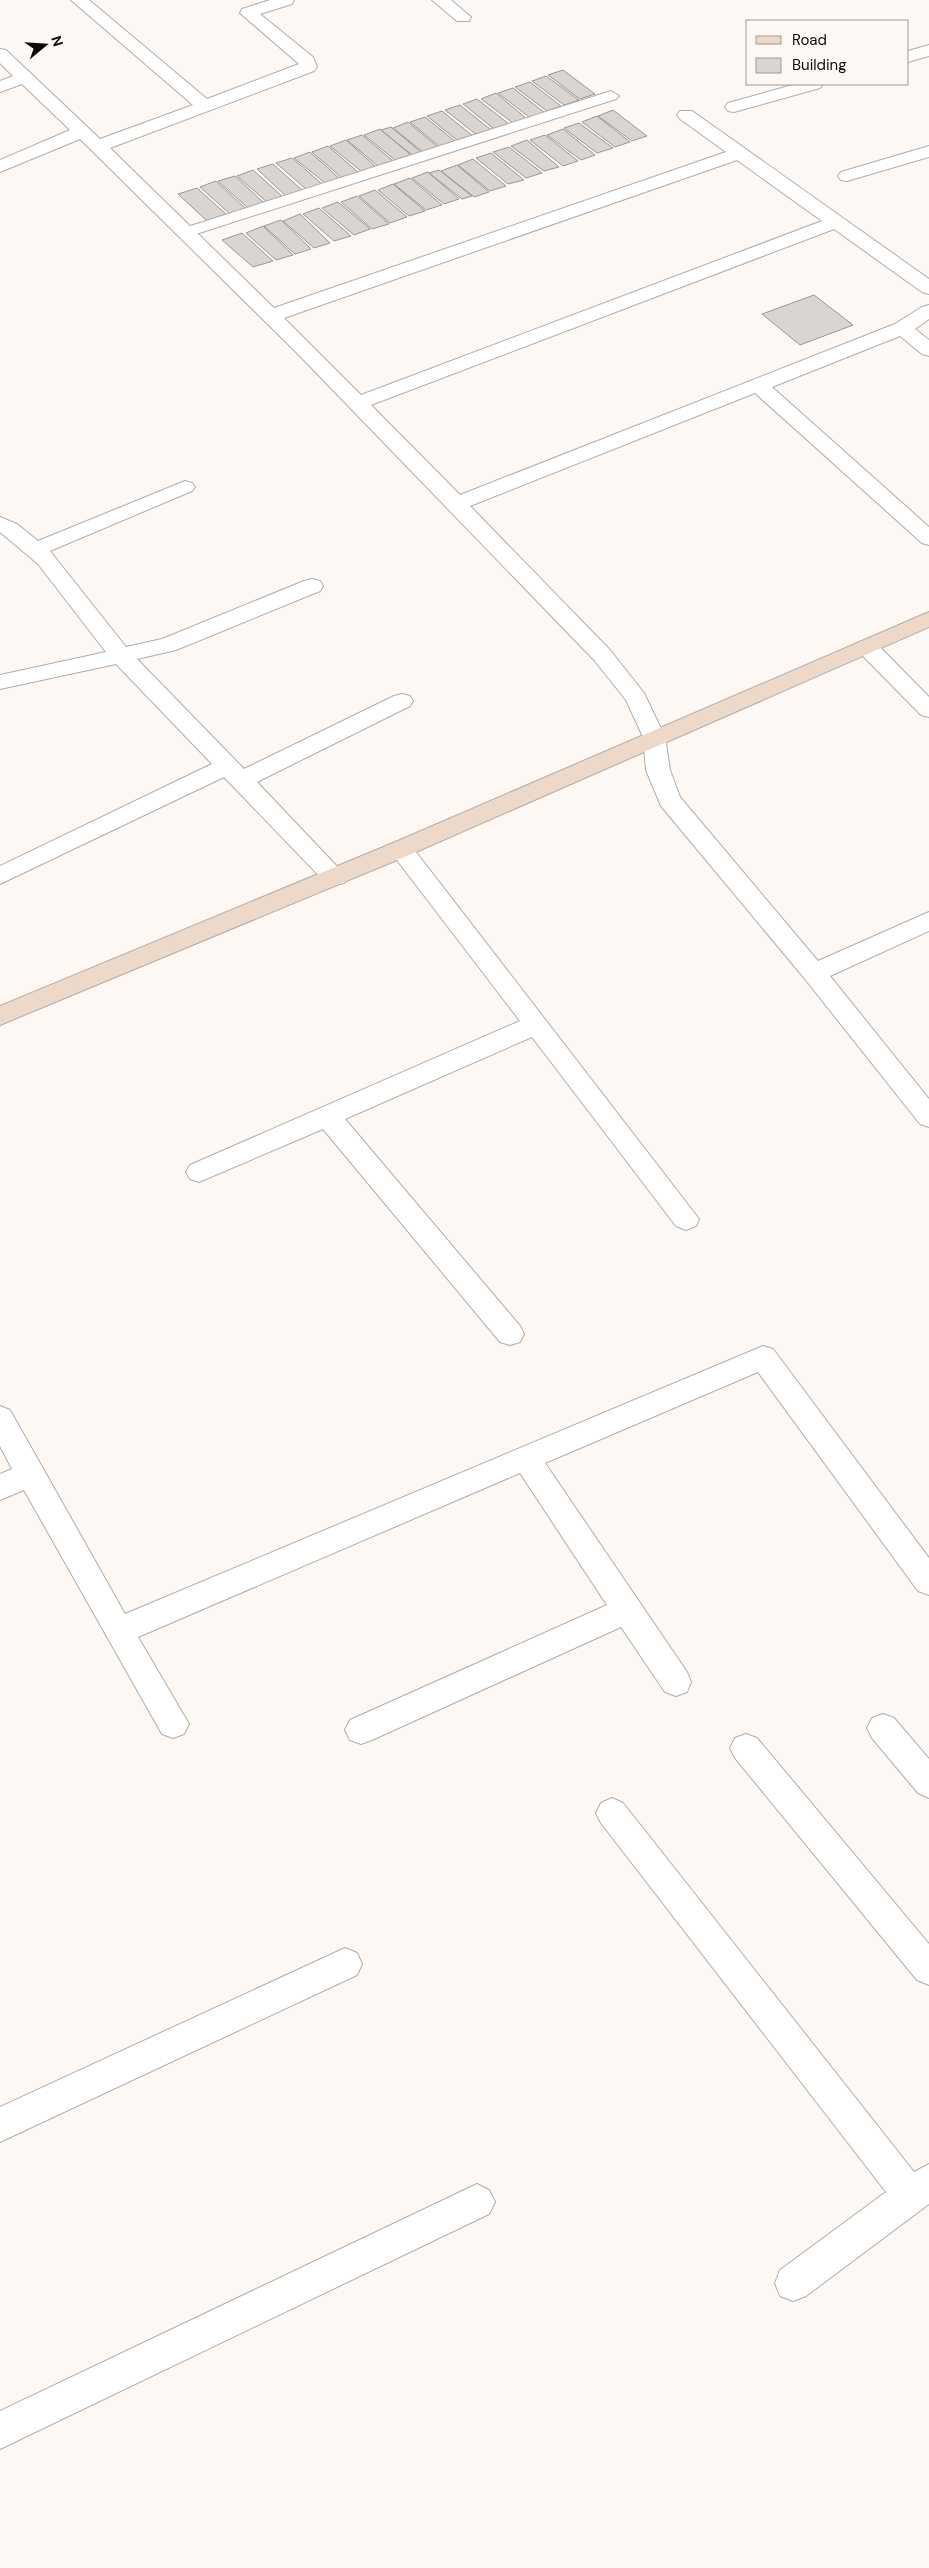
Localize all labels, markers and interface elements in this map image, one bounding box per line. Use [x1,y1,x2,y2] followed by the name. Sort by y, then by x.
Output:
[20,20,70,70] north arrow
[746,20,909,85] legend
[792,30,827,50] text: Road
[47,33,68,49] text: N
[792,55,847,75] text: Building

